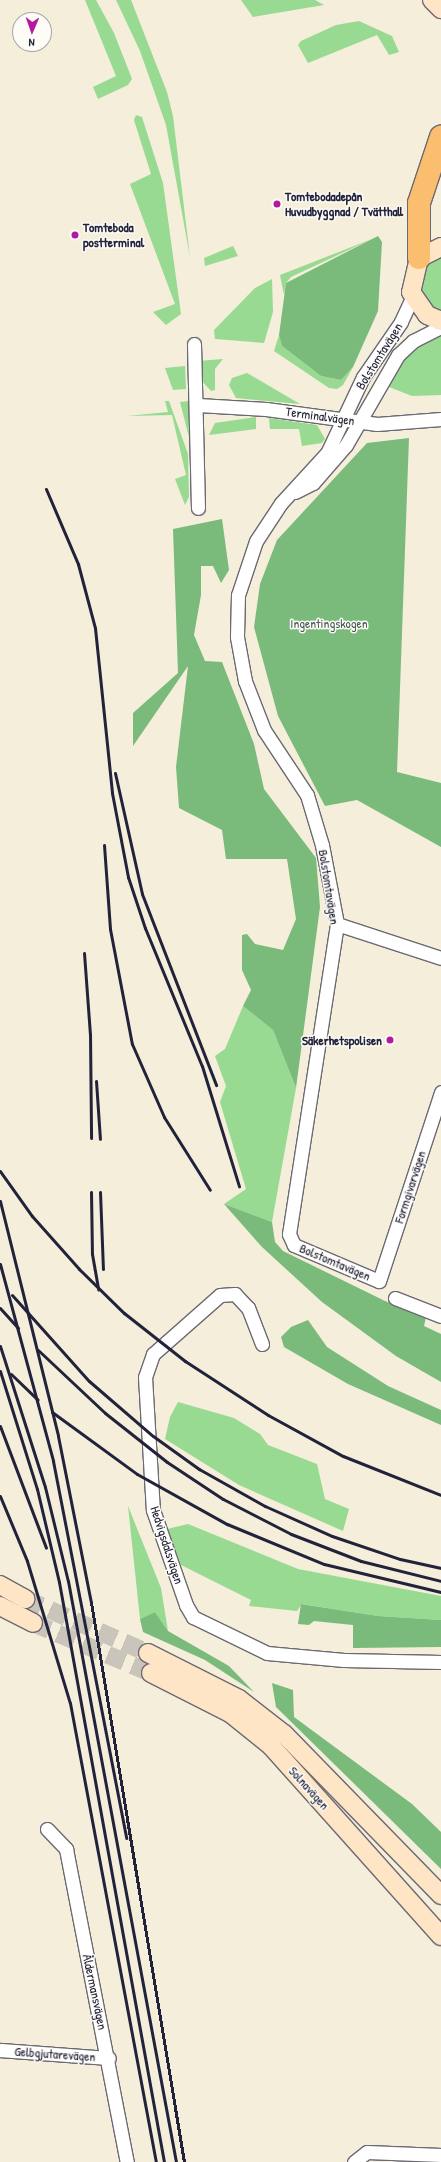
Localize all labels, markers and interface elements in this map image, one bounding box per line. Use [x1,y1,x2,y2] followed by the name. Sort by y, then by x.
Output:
[12,12,52,52] north arrow
[28,36,35,50] text: N
[285,189,403,220] place label: Tomtebodadepån Huvudbyggnad / Tvätthall
[272,199,282,209] marker: Tomtebodadepån Huvudbyggnad / Tvätthall
[83,220,144,251] place label: Tomteboda postterminal
[70,230,80,240] marker: Tomteboda postterminal
[352,320,406,392] street label: Bolstomtavägen
[284,403,356,429] street label: Terminalvägen
[290,615,368,631] park label: Ingentingskogen
[315,848,343,926] street label: Bolstomtavägen
[302,1032,382,1048] place label: Säkerhetspolisen
[385,1035,395,1045] marker: Säkerhetspolisen
[391,1149,429,1225] street label: Formgivarvägen
[297,1240,373,1284] street label: Bolstomtavägen
[147,1504,187,1586] street label: Hedvigsdalsvägen
[286,1763,332,1813] street label: Solnavägen
[79,1953,111,2031] street label: Åldermansvägen
[14,2043,96,2065] street label: Gelbgjutarevägen

